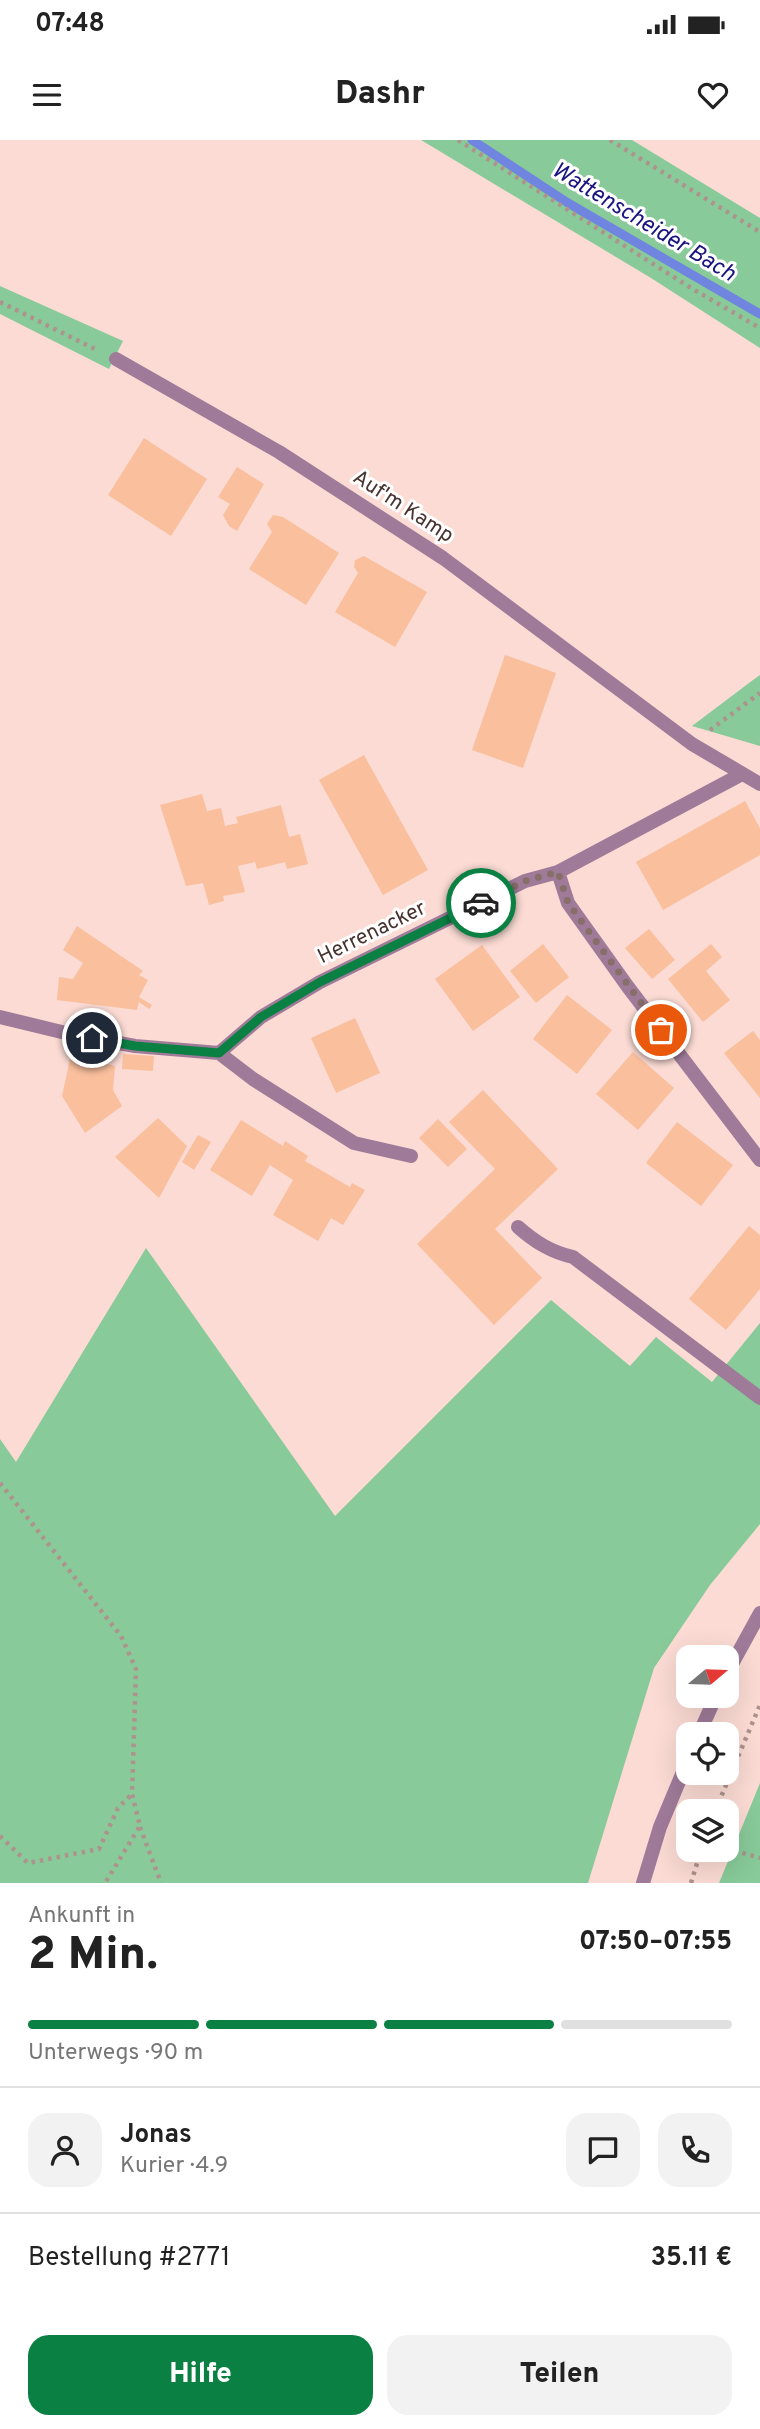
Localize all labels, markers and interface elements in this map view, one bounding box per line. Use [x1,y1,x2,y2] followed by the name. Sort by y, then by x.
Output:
[35,8,105,41] text: 07:48
[335,75,425,115] text: Dashr
[28,76,66,114] icon: menu
[694,76,732,114] icon: heart
[546,157,741,290] water label: Wattenscheider Bach
[347,464,459,550] street label: Auf'm Kamp
[446,868,516,938] courier
[462,884,500,922] icon: car
[313,895,431,971] street label: Herrenacker
[631,1000,691,1060] pin
[62,1008,122,1068] pin
[642,1011,680,1049] icon: bag
[73,1019,111,1057] icon: home
[676,1645,738,1708] north arrow
[676,1645,739,1862] map controls
[676,1722,739,1785] button: locate
[676,1799,739,1862] button: layers
[28,1902,135,1931] text: Ankunft in
[579,1926,732,1959] text: 07:50–07:55
[28,1927,158,1986] text: 2 Min.
[28,2039,203,2068] text: Unterwegs · 90 m
[28,2113,102,2187] button: person
[566,2113,640,2187] button: chat
[658,2113,732,2187] button: phone
[120,2119,192,2152] text: Jonas
[120,2152,228,2181] text: Kurier · 4.9
[28,2242,230,2275] text: Bestellung #2771
[650,2242,732,2275] text: 35.11 €
[28,2335,373,2415] button: Hilfe
[387,2335,732,2415] button: Teilen

